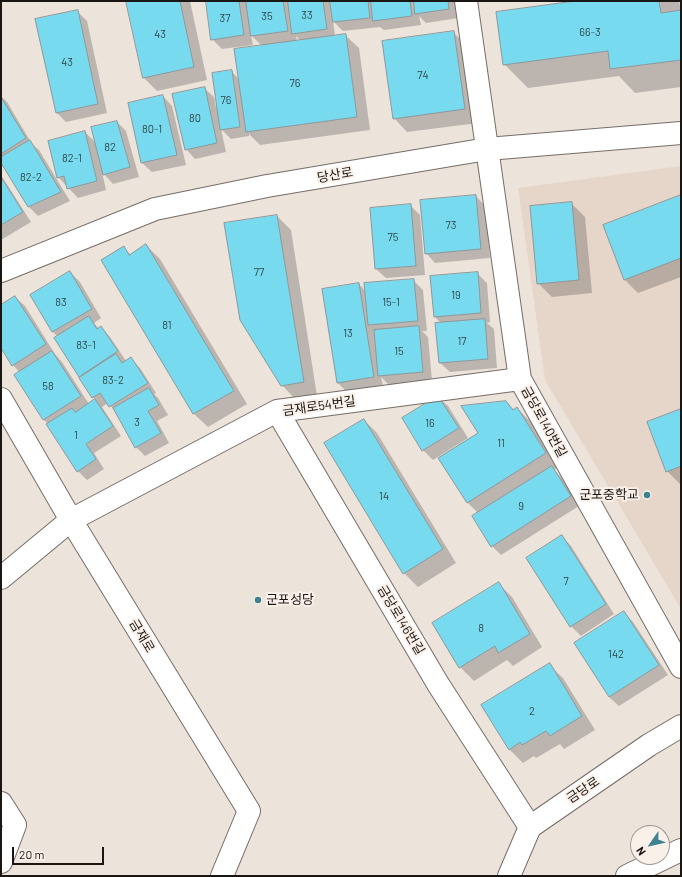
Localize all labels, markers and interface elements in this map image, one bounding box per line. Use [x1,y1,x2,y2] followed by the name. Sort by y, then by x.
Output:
[301,8,313,22] house number: 33
[261,9,273,23] house number: 35
[220,11,230,25] house number: 37
[579,25,601,39] house number: 66-3
[154,27,166,41] house number: 43
[61,55,73,69] house number: 43
[417,68,429,82] house number: 74
[290,76,300,90] house number: 76
[221,93,231,107] house number: 76
[189,111,201,125] house number: 80
[142,122,162,136] house number: 80-1
[104,140,116,154] house number: 82
[62,151,82,165] house number: 82-1
[316,164,354,186] street label: 당산로
[20,170,42,184] house number: 82-2
[446,218,456,232] house number: 73
[388,230,398,244] house number: 75
[254,265,264,279] house number: 77
[451,288,461,302] house number: 19
[55,295,67,309] house number: 83
[382,295,400,309] house number: 15-1
[162,318,172,332] house number: 81
[343,326,353,340] house number: 13
[457,334,467,348] house number: 17
[76,338,96,352] house number: 83-1
[394,344,404,358] house number: 15
[102,373,124,387] house number: 83-2
[42,379,54,393] house number: 58
[518,384,570,460] street label: 금당로140번길
[281,393,357,419] street label: 금재로54번길
[134,415,140,429] house number: 3
[425,416,435,430] house number: 16
[74,428,78,442] house number: 1
[497,436,505,450] house number: 11
[579,487,639,503] place label: 군포중학교
[379,489,389,503] house number: 14
[642,490,652,500] marker: 군포중학교
[518,499,524,513] house number: 9
[563,574,569,588] house number: 7
[374,582,428,658] street label: 금당로146번길
[266,592,314,608] place label: 군포성당
[253,595,263,605] marker: 군포성당
[126,617,158,655] street label: 금재로
[478,621,484,635] house number: 8
[608,647,624,661] house number: 142
[529,704,535,718] house number: 2
[564,774,602,806] street label: 금당로
[630,825,670,865] north arrow
[14,839,106,865] scale bar
[633,845,648,858] text: N
[19,847,45,861] text: 20 m

